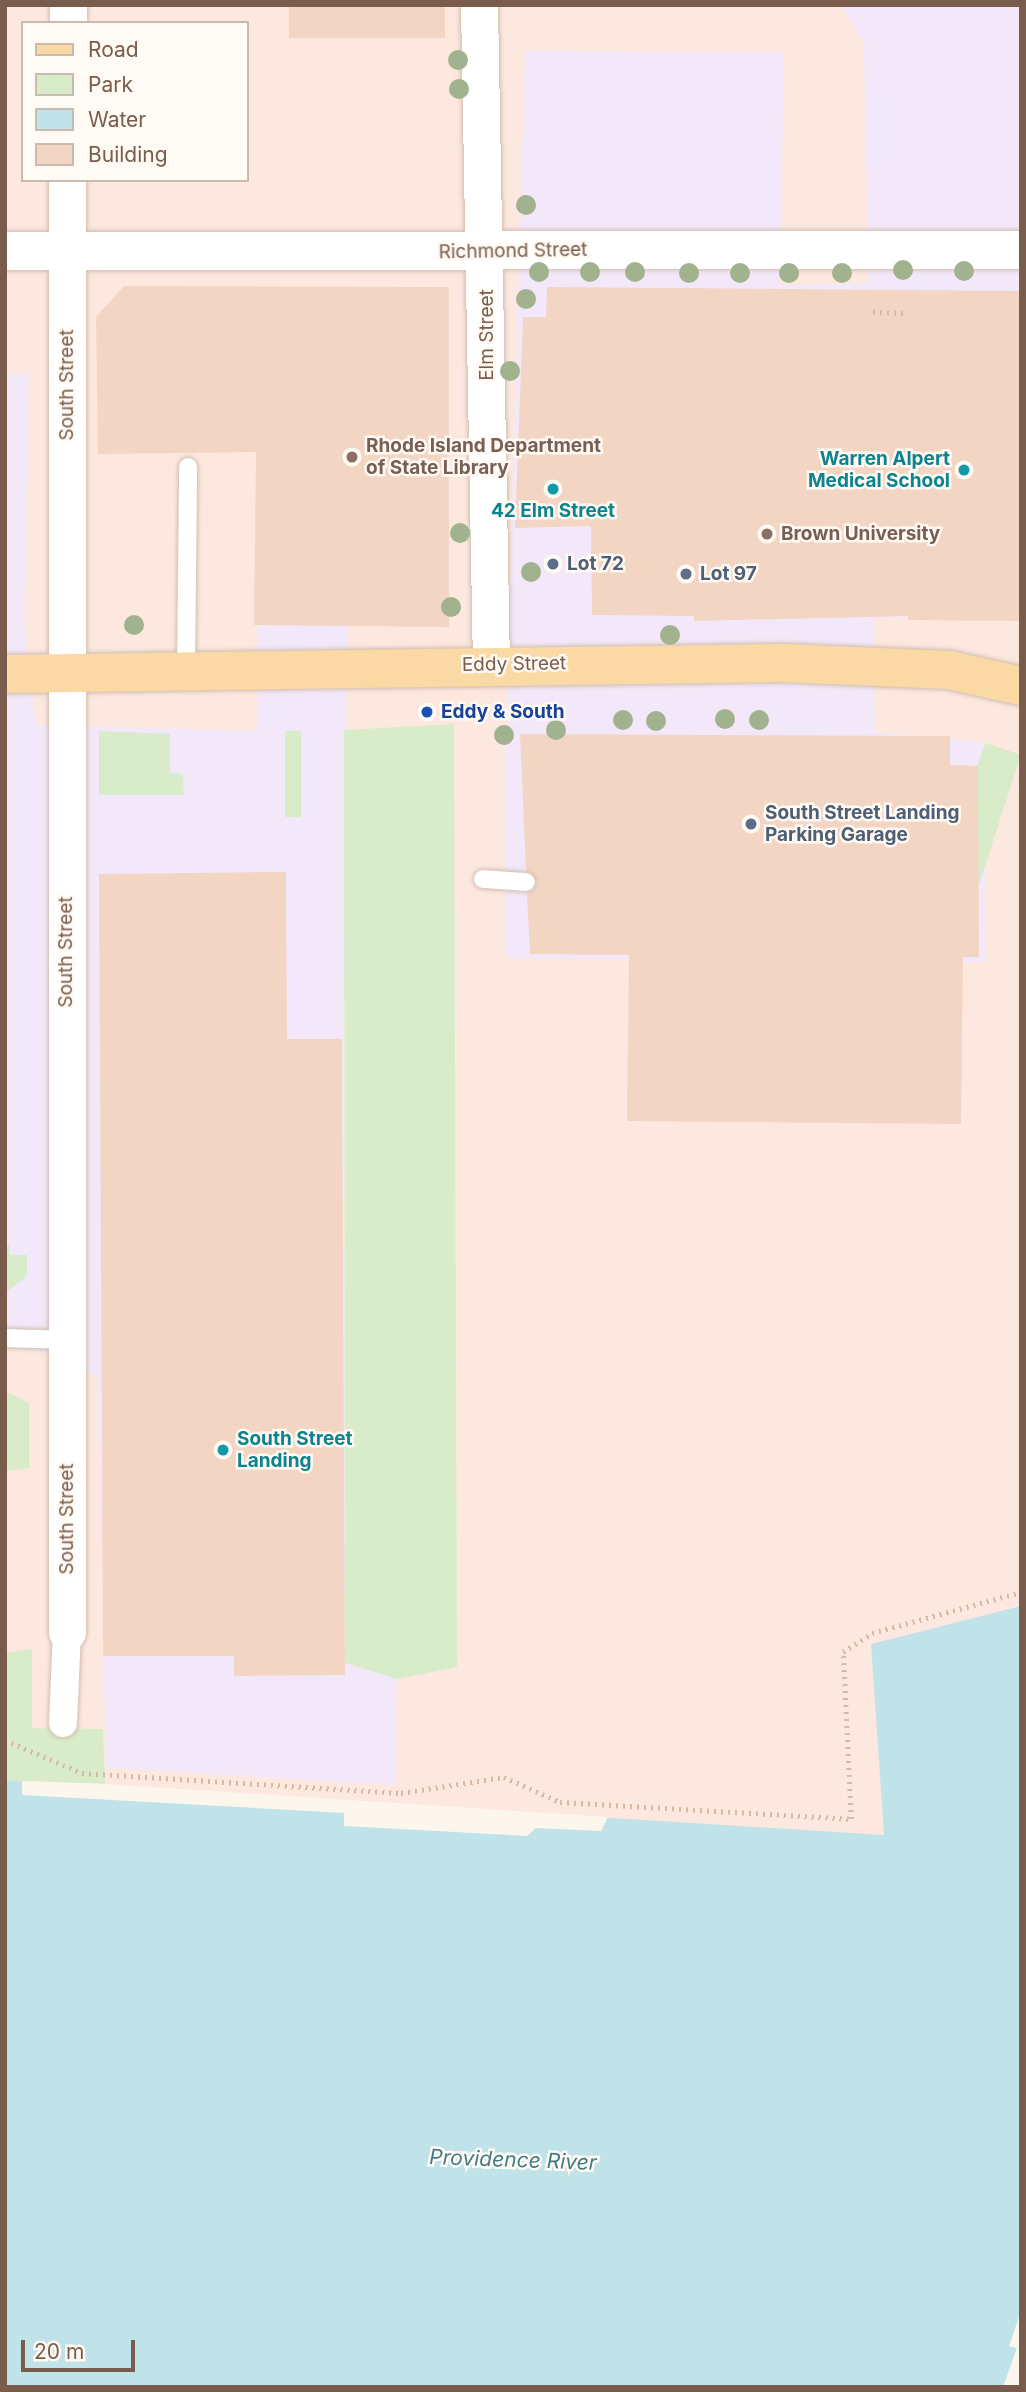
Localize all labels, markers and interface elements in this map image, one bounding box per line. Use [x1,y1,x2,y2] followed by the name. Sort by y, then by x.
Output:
[21,21,248,182] legend
[88,37,139,62] text: Road
[88,72,133,97] text: Park
[88,107,146,132] text: Water
[88,142,168,167] text: Building
[438,238,588,264] street label: Richmond Street
[476,289,498,381] street label: Elm Street
[56,329,78,441] street label: South Street
[366,435,601,479] place label: Rhode Island Department of State Library
[808,448,950,492] place label: Warren Alpert Medical School
[344,449,360,465] marker: Rhode Island Department of State Library
[956,462,972,478] marker: Warren Alpert Medical School
[545,481,561,497] marker: 42 Elm Street
[491,500,615,522] place label: 42 Elm Street
[781,523,940,545] place label: Brown University
[759,526,775,542] marker: Brown University
[567,553,624,575] place label: Lot 72
[545,556,561,572] marker: Lot 72
[700,563,757,585] place label: Lot 97
[678,566,694,582] marker: Lot 97
[462,652,566,676] street label: Eddy Street
[441,701,565,723] place label: Eddy & South
[419,704,435,720] marker: Eddy & South
[765,802,960,846] place label: South Street Landing Parking Garage
[743,816,759,832] marker: South Street Landing Parking Garage
[55,896,77,1008] street label: South Street
[237,1428,353,1472] place label: South Street Landing
[215,1442,231,1458] marker: South Street Landing
[56,1463,78,1575] street label: South Street
[429,2144,597,2176] water label: Providence River
[24,2326,138,2370] scale bar
[34,2339,84,2364] text: 20 m

